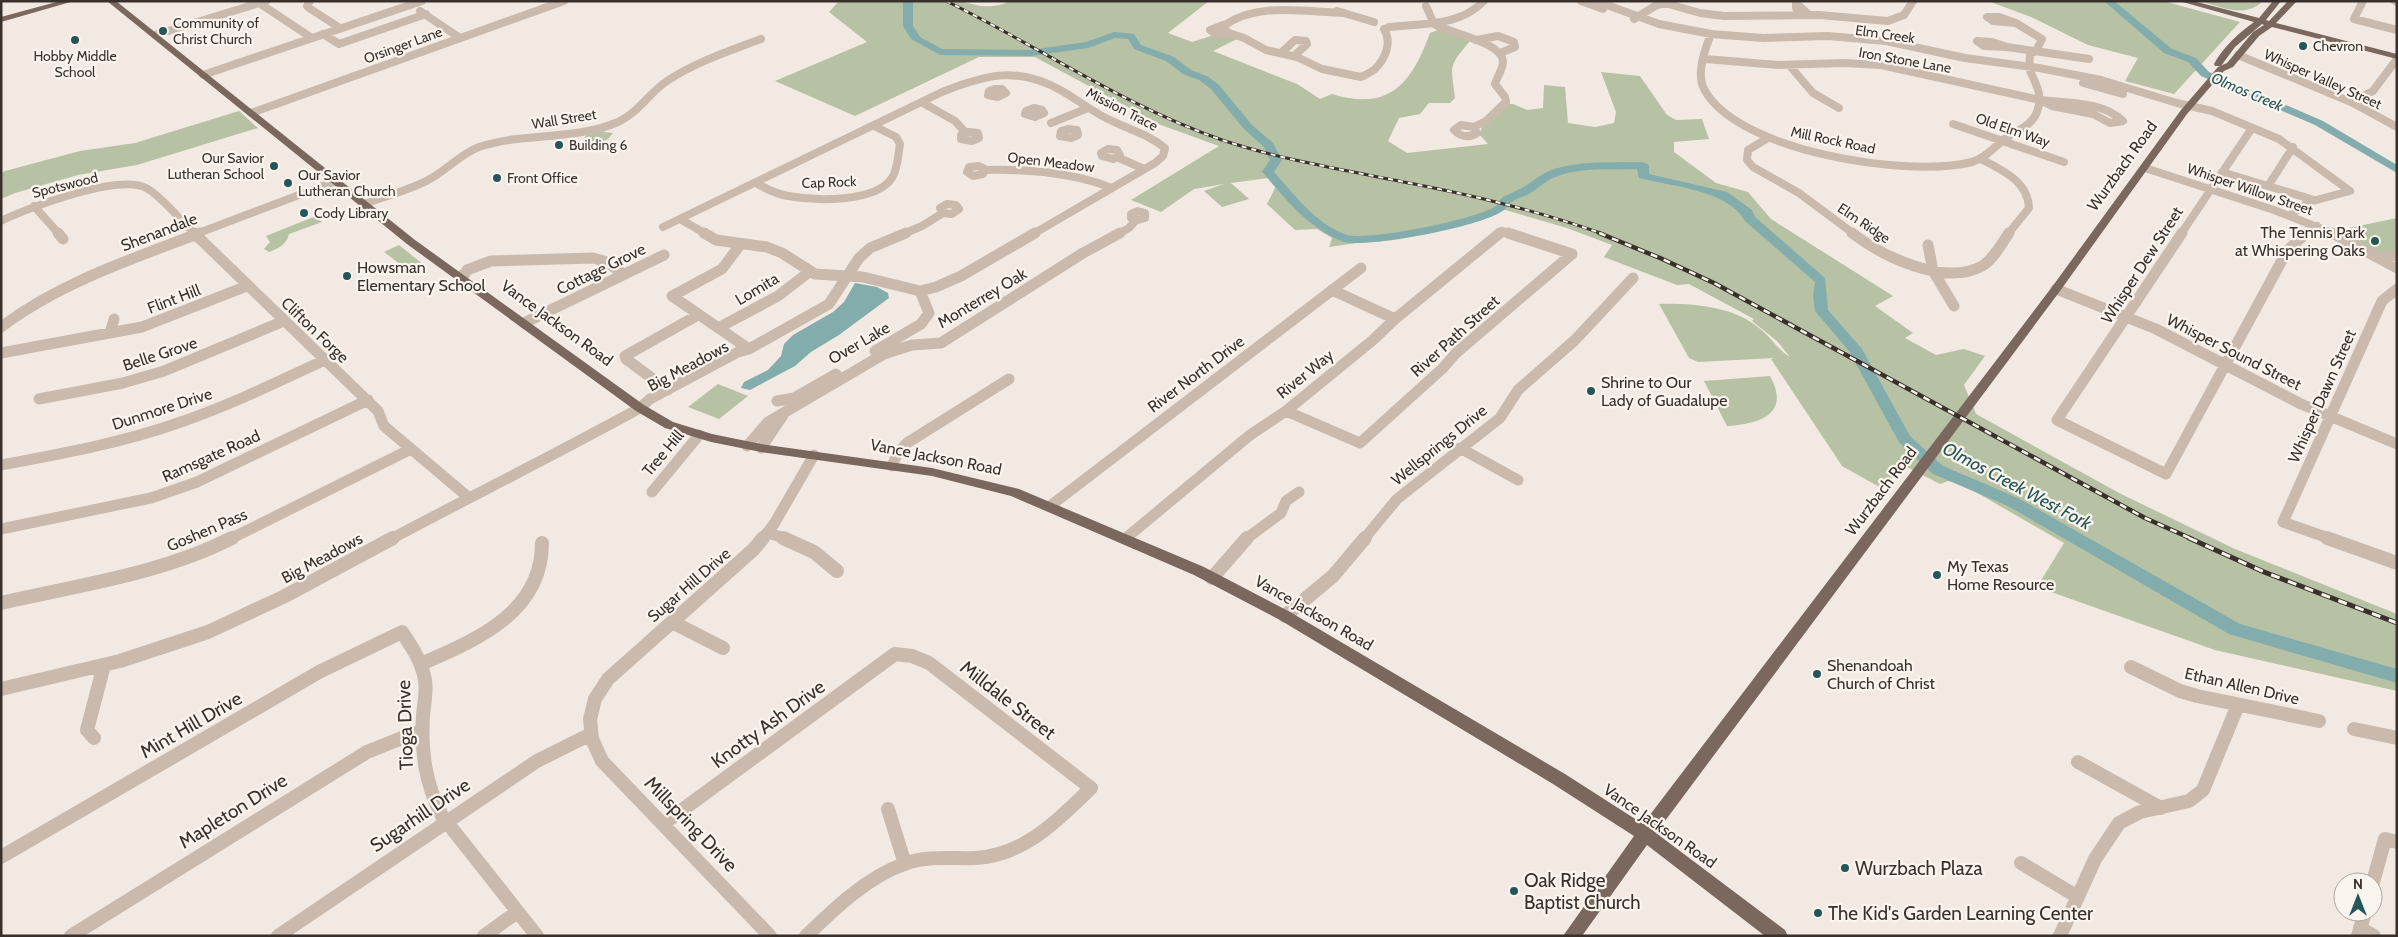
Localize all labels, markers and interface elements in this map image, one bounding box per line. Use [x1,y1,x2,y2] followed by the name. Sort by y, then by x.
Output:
[173,14,259,48] place label: Community of Christ Church
[1854,21,1917,47] street label: Elm Creek
[361,22,445,68] street label: Orsinger Lane
[157,25,169,37] marker: Community of Christ Church
[69,34,81,46] marker: Hobby Middle School
[2313,37,2363,55] place label: Chevron
[2297,40,2309,52] marker: Chevron
[1857,43,1953,77] street label: Iron Stone Lane
[2261,45,2385,113] street label: Whisper Valley Street
[33,47,117,81] place label: Hobby Middle School
[2209,69,2286,115] water label: Olmos Creek
[1083,83,1161,135] street label: Mission Trace
[530,105,598,133] street label: Wall Street
[1973,109,2053,151] street label: Old Elm Way
[2083,117,2161,215] street label: Wurzbach Road
[1789,122,1877,158] street label: Mill Rock Road
[569,136,628,154] place label: Building 6
[553,139,565,151] marker: Building 6
[1007,148,1095,176] street label: Open Meadow
[167,149,265,183] place label: Our Savior Lutheran School
[2185,159,2315,219] street label: Whisper Willow Street
[268,160,280,172] marker: Our Savior Lutheran School
[298,166,395,200] place label: Our Savior Lutheran Church
[30,168,100,202] street label: Spotswood
[507,169,578,187] place label: Front Office
[491,172,503,184] marker: Front Office
[801,172,857,192] street label: Cap Rock
[282,177,294,189] marker: Our Savior Lutheran Church
[1834,199,1894,247] street label: Elm Ridge
[2097,202,2187,327] street label: Whisper Dew Street
[314,204,388,222] place label: Cody Library
[298,207,310,219] marker: Cody Library
[118,209,200,255] street label: Shenandale
[2235,223,2366,260] place label: The Tennis Park at Whispering Oaks
[2369,235,2381,247] marker: The Tennis Park at Whispering Oaks
[553,239,649,299] street label: Cottage Grove
[357,258,485,295] place label: Howsman Elementary School
[934,264,1031,332] street label: Monterrey Oak
[732,269,782,309] street label: Lomita
[341,270,353,282] marker: Howsman Elementary School
[497,276,617,370] street label: Vance Jackson Road
[145,280,203,318] street label: Flint Hill
[1407,291,1504,381] street label: River Path Street
[277,293,353,367] street label: Clifton Forge
[2163,310,2305,394] street label: Whisper Sound Street
[825,318,893,368] street label: Over Lake
[2284,326,2360,466] street label: Whisper Dawn Street
[1144,332,1248,416] street label: River North Drive
[120,333,200,375] street label: Belle Grove
[644,337,732,395] street label: Big Meadows
[1273,345,1337,403] street label: River Way
[1601,373,1727,410] place label: Shrine to Our Lady of Guadalupe
[109,384,215,434] street label: Dunmore Drive
[1585,385,1597,397] marker: Shrine to Our Lady of Guadalupe
[1387,401,1491,489] street label: Wellsprings Drive
[159,426,263,486] street label: Ramsgate Road
[638,426,688,480] street label: Tree Hill
[869,435,1003,479] street label: Vance Jackson Road
[1939,438,2096,535] water label: Olmos Creek West Fork
[1841,443,1921,539] street label: Wurzbach Road
[164,504,250,555] street label: Goshen Pass
[278,529,366,587] street label: Big Meadows
[644,544,734,626] street label: Sugar Hill Drive
[1947,557,2054,594] place label: My Texas Home Resource
[1931,569,1943,581] marker: My Texas Home Resource
[1251,571,1377,655] street label: Vance Jackson Road
[956,656,1061,745] street label: Milldale Street
[1827,656,1936,693] place label: Shenandoah Church of Christ
[2183,664,2301,708] street label: Ethan Allen Drive
[1811,668,1823,680] marker: Shenandoah Church of Christ
[707,675,830,773] street label: Knotty Ash Drive
[392,679,418,770] street label: Tioga Drive
[136,687,246,763] street label: Mint Hill Drive
[175,768,292,853] street label: Mapleton Drive
[640,772,742,877] street label: Millspring Drive
[366,773,475,857] street label: Sugarhill Drive
[1600,780,1720,872] street label: Vance Jackson Road
[1855,857,1983,880] place label: Wurzbach Plaza
[1839,862,1851,874] marker: Wurzbach Plaza
[1524,869,1641,914] place label: Oak Ridge Baptist Church
[2333,872,2383,922] north arrow
[2353,875,2363,893] text: N
[1508,885,1520,897] marker: Oak Ridge Baptist Church
[1828,902,2093,925] place label: The Kid's Garden Learning Center
[1812,907,1824,919] marker: The Kid's Garden Learning Center

